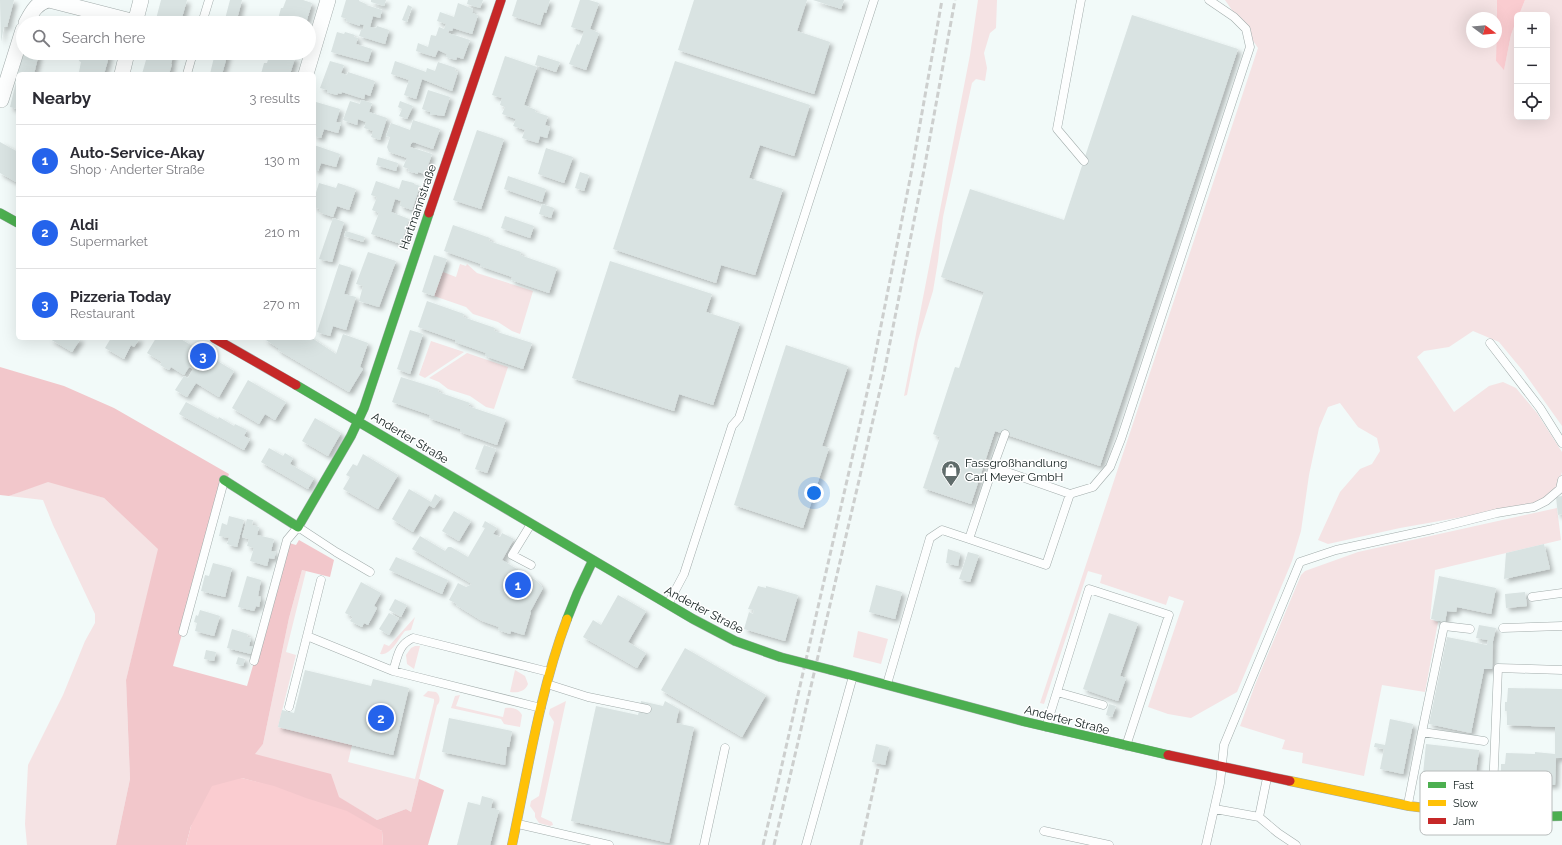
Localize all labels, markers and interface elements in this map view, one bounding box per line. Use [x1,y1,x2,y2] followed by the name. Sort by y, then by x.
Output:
[1466,12,1502,48] north arrow
[1514,12,1550,120] map controls
[1514,12,1550,48] button: +
[16,16,316,60] search box
[30,27,52,49] icon: search
[62,29,145,47] text: Search here
[1514,48,1550,84] button: −
[1514,84,1550,120] button: locate
[32,88,91,108] text: Nearby
[250,91,300,106] text: 3 results
[70,144,205,162] text: Auto-Service-Akay
[42,153,48,168] text: 1
[264,153,300,168] text: 130 m
[70,162,205,177] text: Shop · Anderter Straße
[397,162,439,252] street label: Hartmannstraße
[70,216,98,234] text: Aldi
[41,225,49,240] text: 2
[264,225,300,240] text: 210 m
[70,234,148,249] text: Supermarket
[70,288,171,306] text: Pizzeria Today
[41,297,49,312] text: 3
[263,297,300,312] text: 270 m
[70,306,135,321] text: Restaurant
[190,341,216,371] pin: 3
[369,409,451,467] street label: Anderter Straße
[965,456,1067,484] place label: Fassgroßhandlung Carl Meyer GmbH
[940,459,962,487] shop icon: Fassgroßhandlung Carl Meyer GmbH
[804,483,824,503] your location
[505,570,531,600] pin: 1
[662,583,746,637] street label: Anderter Straße
[368,703,394,733] pin: 2
[1023,703,1111,737] street label: Anderter Straße
[1420,771,1552,835] legend
[1453,779,1474,792] text: Fast
[1453,797,1478,810] text: Slow
[1453,815,1474,828] text: Jam

